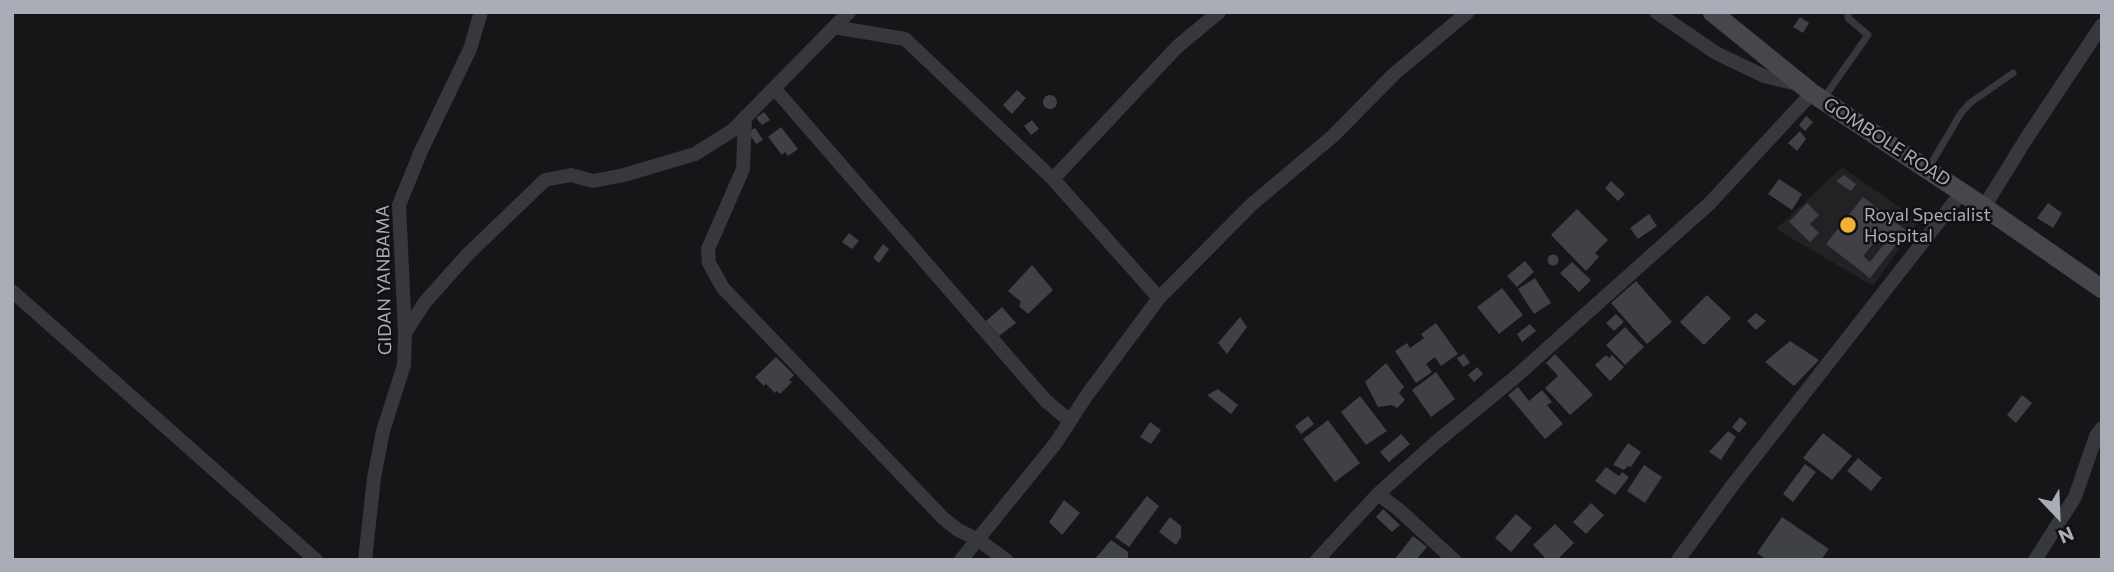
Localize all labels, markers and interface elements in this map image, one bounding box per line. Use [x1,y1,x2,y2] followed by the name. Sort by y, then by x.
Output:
[1819,93,1955,191] street label: GOMBOLE ROAD
[1864,204,1991,246] place label: Royal Specialist Hospital
[372,205,396,355] street label: GIDAN YANBAMA
[1838,215,1858,235] marker: Royal Specialist Hospital
[2023,481,2093,551] north arrow
[2055,522,2077,549] text: N

